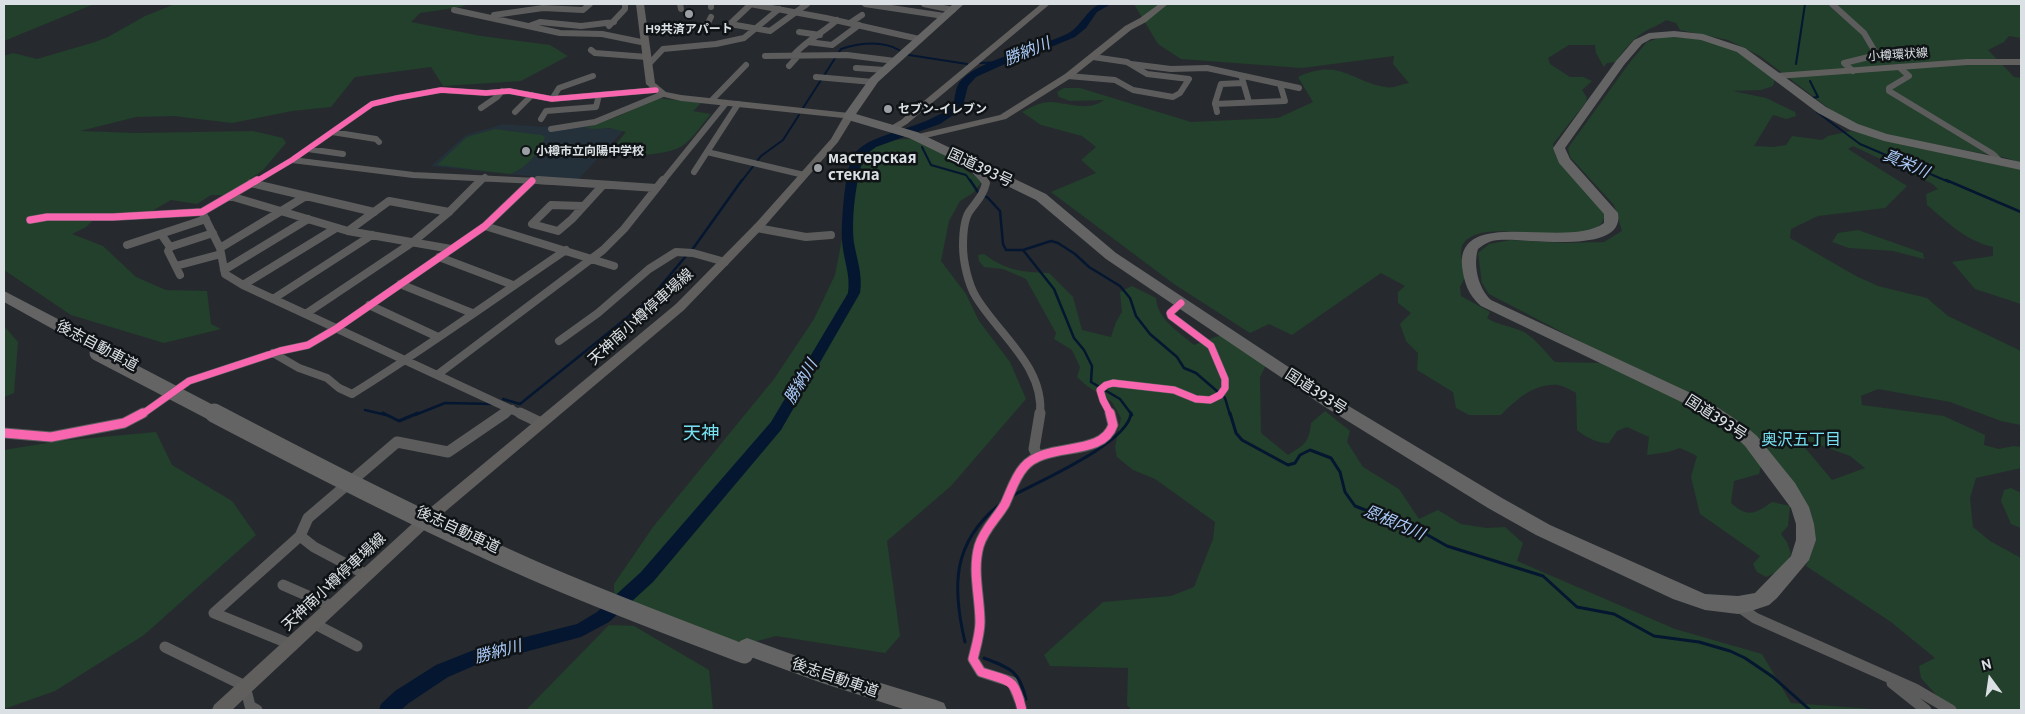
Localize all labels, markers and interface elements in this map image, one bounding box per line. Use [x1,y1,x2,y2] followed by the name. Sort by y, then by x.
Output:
[683,8,695,20] marker: H9共済アパート
[645,22,733,36] place label: H9共済アパート
[1001,34,1053,70] water label: 勝納川
[1868,46,1928,64] street label: 小樽環状線
[898,102,987,116] place label: セブン-イレブン
[882,103,894,115] marker: セブン-イレブン
[536,144,644,158] place label: 小樽市立向陽中学校
[520,145,532,157] marker: 小樽市立向陽中学校
[945,145,1015,191] street label: 国道393号
[1880,146,1932,182] water label: 真栄川
[828,150,917,185] place label: мастерская стекла
[812,162,824,174] marker: мастерская стекла
[585,265,697,369] street label: 天神南小樽停車場線
[53,317,141,375] street label: 後志自動車道
[780,356,822,408] water label: 勝納川
[1282,365,1350,419] street label: 国道393号
[1682,391,1750,445] street label: 国道393号
[683,423,719,445] district label: 天神
[1761,430,1841,450] district label: 奥沢五丁目
[1361,502,1427,544] water label: 恩根内川
[413,503,503,557] street label: 後志自動車道
[278,529,390,635] street label: 天神南小樽停車場線
[472,637,524,667] water label: 勝納川
[1965,654,2015,704] north arrow
[790,655,880,701] street label: 後志自動車道
[1979,655,1993,674] text: N

